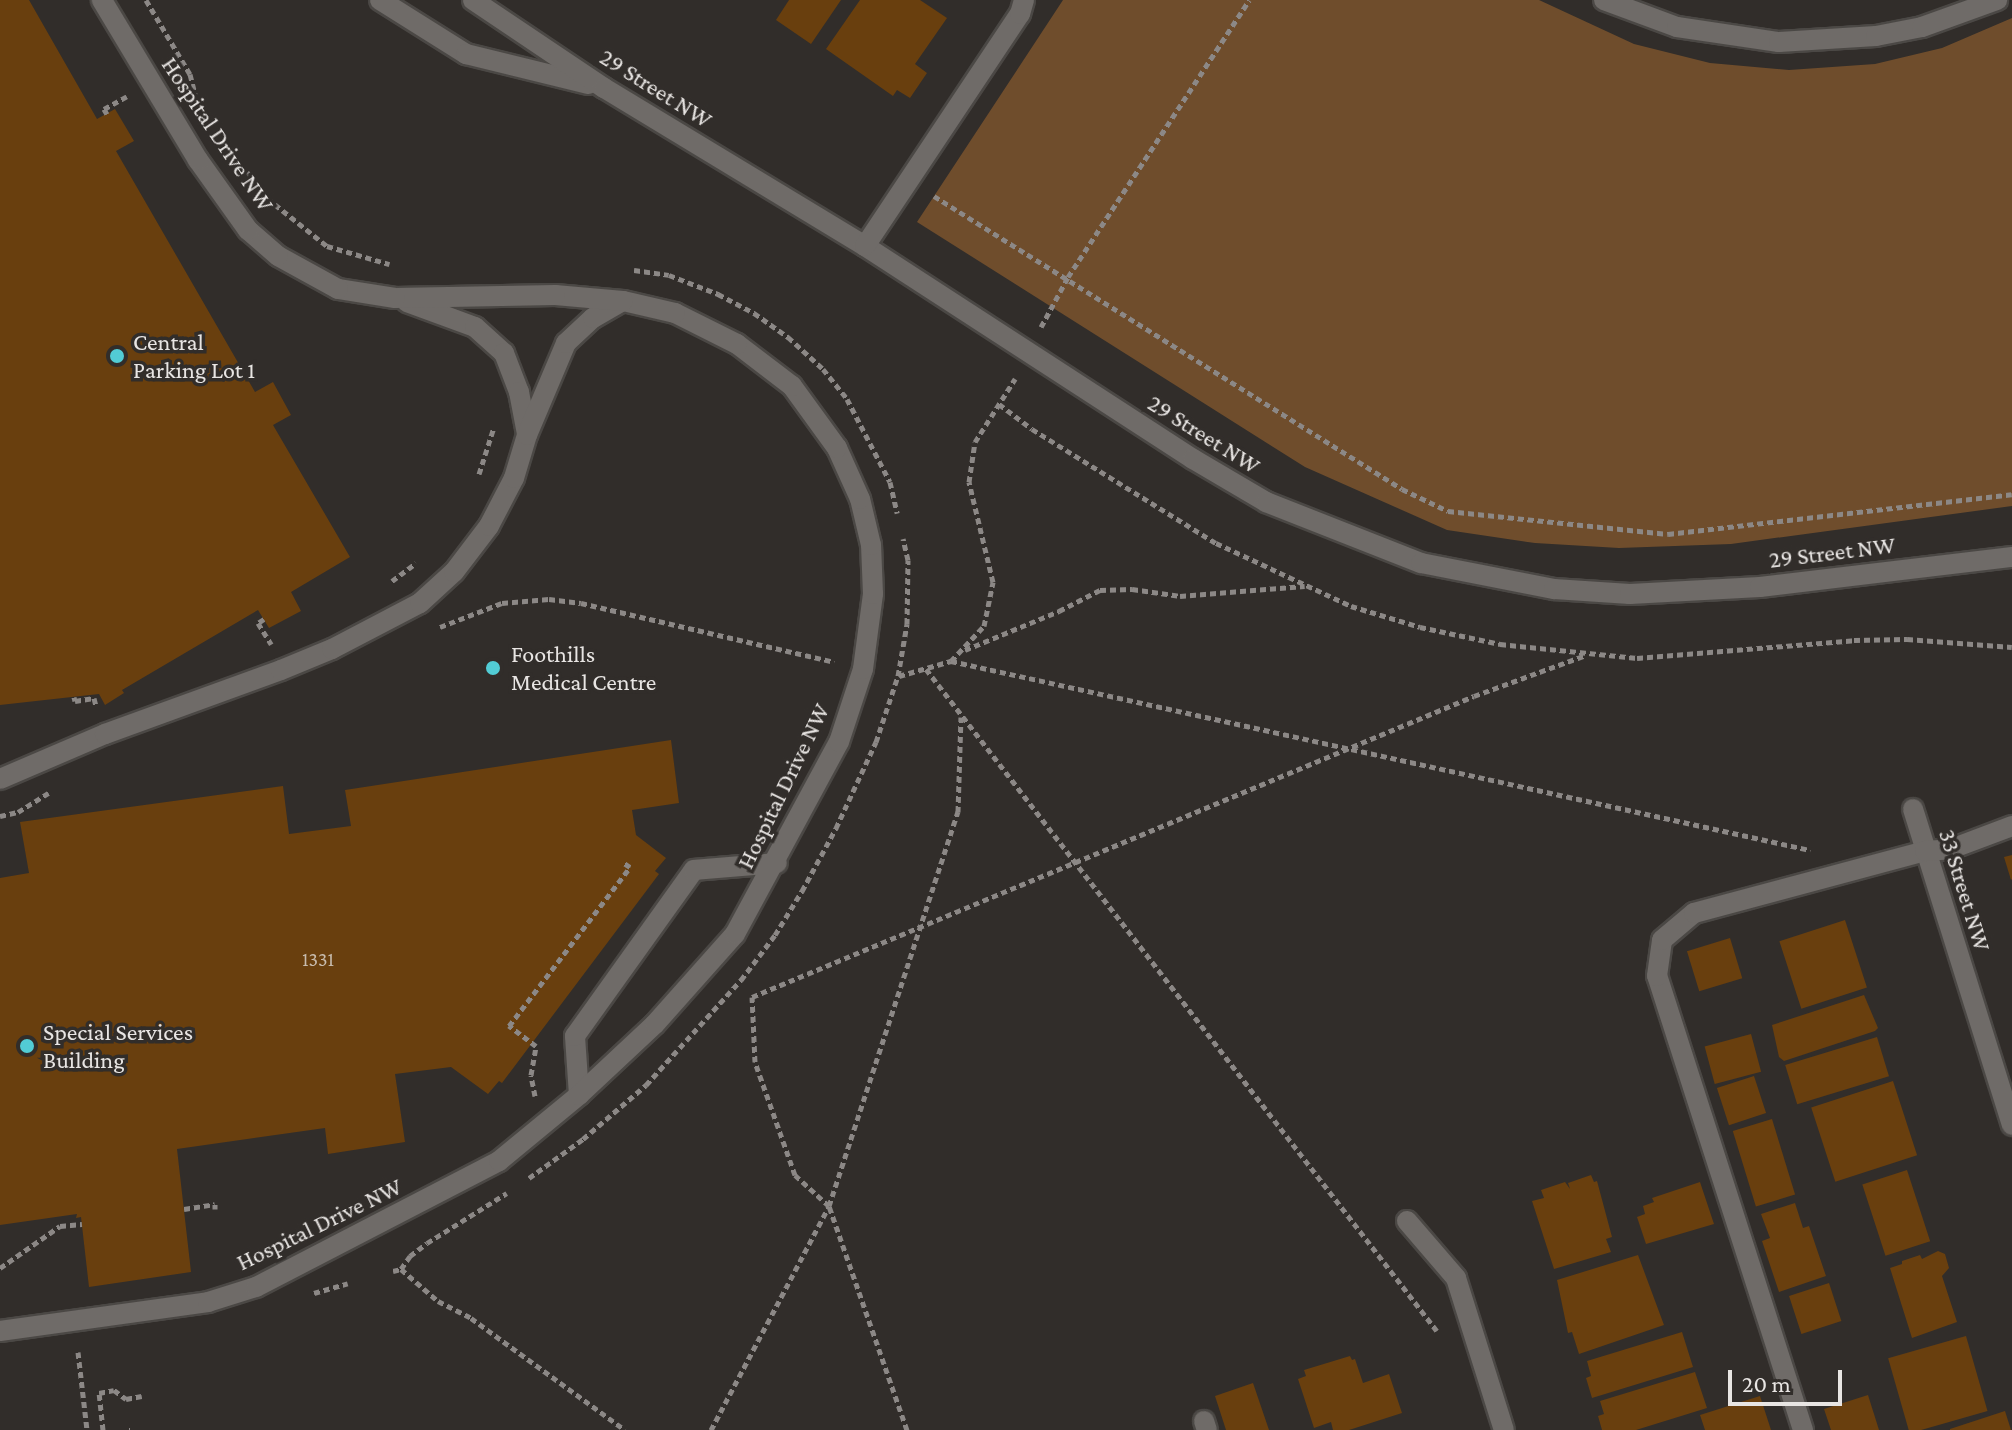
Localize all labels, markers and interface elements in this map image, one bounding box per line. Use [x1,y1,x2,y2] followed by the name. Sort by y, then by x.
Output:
[595,42,717,134] street label: 29 Street NW
[156,51,280,217] street label: Hospital Drive NW
[133,328,255,384] place label: Central Parking Lot 1
[108,347,126,365] marker: Central Parking Lot 1
[1143,388,1265,480] street label: 29 Street NW
[1767,530,1897,574] street label: 29 Street NW
[511,640,656,696] place label: Foothills Medical Centre
[482,657,504,679] marker: Foothills Medical Centre
[731,699,835,873] street label: Hospital Drive NW
[1933,826,1997,954] street label: 33 Street NW
[302,947,334,971] house number: 1331
[43,1018,193,1074] place label: Special Services Building
[18,1037,36,1055] marker: Special Services Building
[232,1172,406,1276] street label: Hospital Drive NW
[1732,1354,1846,1404] scale bar
[1742,1370,1791,1397] text: 20 m

